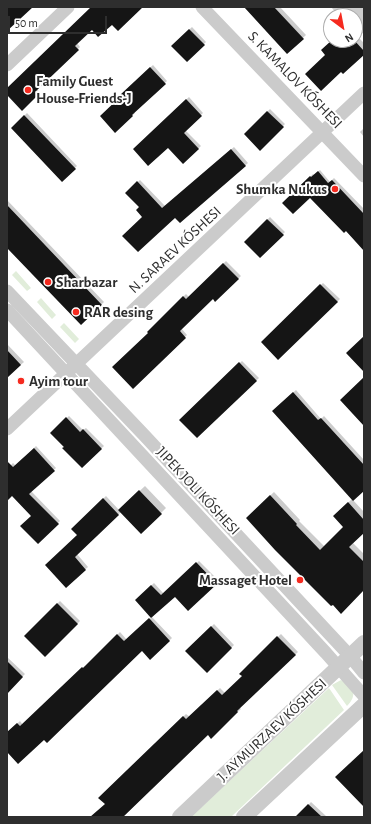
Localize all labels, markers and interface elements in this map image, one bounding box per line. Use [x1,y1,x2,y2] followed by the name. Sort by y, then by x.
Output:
[10,8,109,34] scale bar
[323,8,363,48] north arrow
[15,17,38,29] text: 50 m
[244,28,346,132] street label: S. KAMALOV KÓSHESI
[343,31,355,44] text: N
[36,72,132,107] place label: Family Guest House-Friends-J
[23,85,33,95] marker: Family Guest House-Friends-J
[236,180,327,198] place label: Shumka Nukus
[330,184,340,194] marker: Shumka Nukus
[125,203,225,297] street label: N. SARAEV KÓSHESI
[56,273,117,291] place label: Sharbazar
[43,277,53,287] marker: Sharbazar
[84,303,153,321] place label: RAR desing
[71,307,81,317] marker: RAR desing
[29,372,88,390] place label: Ayim tour
[16,376,26,386] marker: Ayim tour
[153,443,243,539] street label: JIPEK JOLI KÓSHESI
[199,571,292,589] place label: Massaget Hotel
[295,575,305,585] marker: Massaget Hotel
[213,675,331,785] street label: J. AYMURZAEV KÓSHESI

